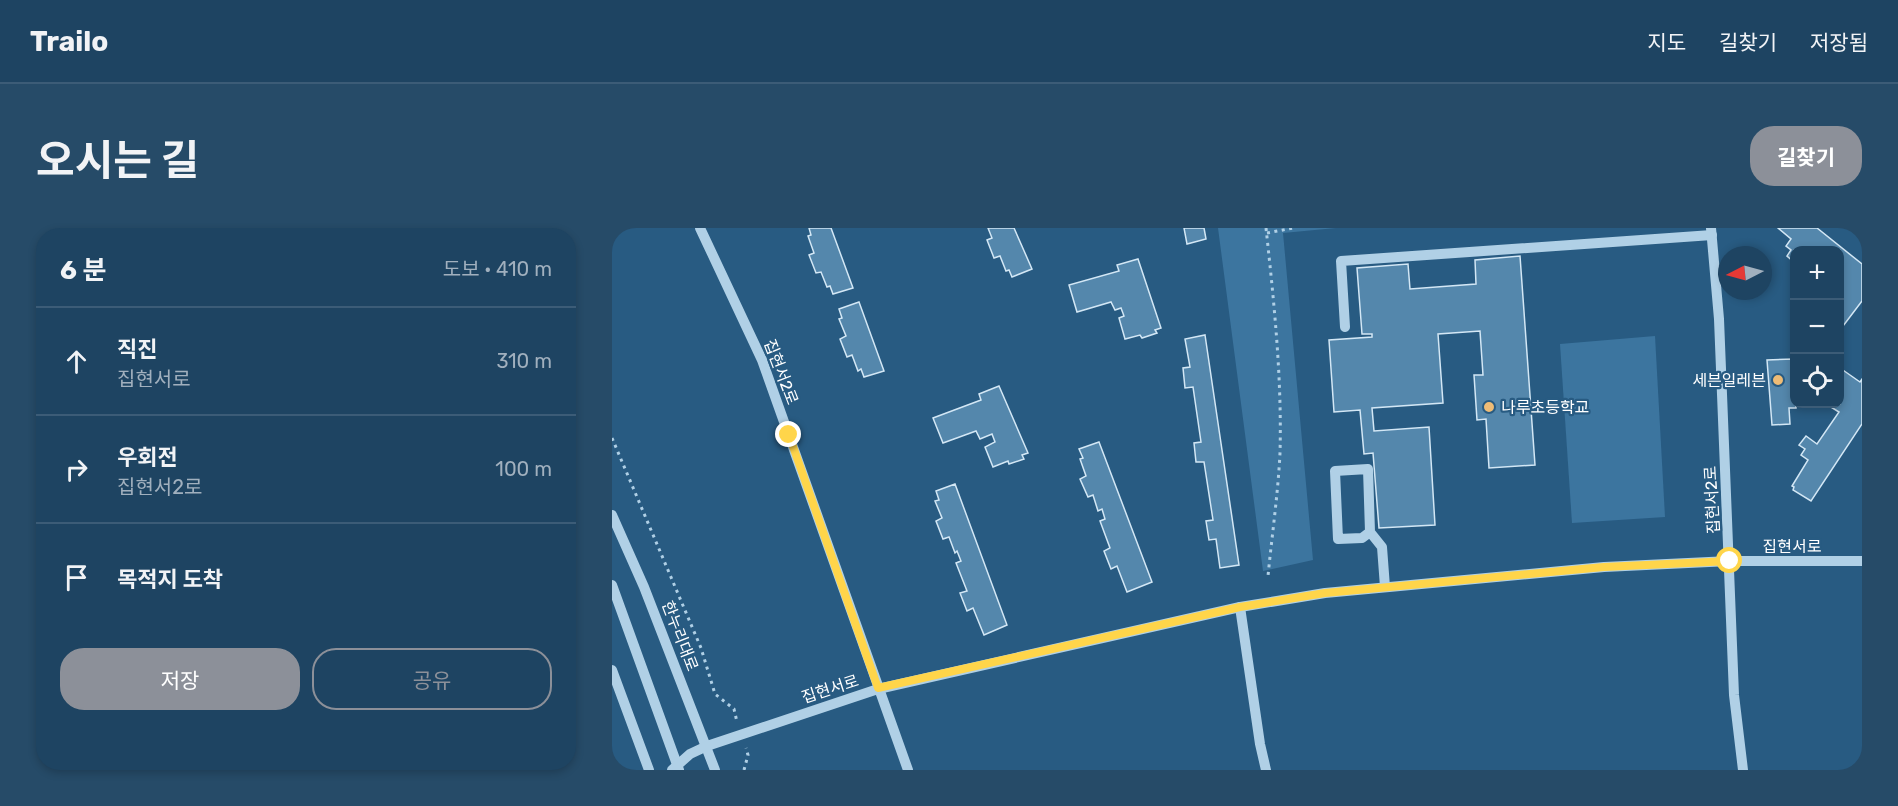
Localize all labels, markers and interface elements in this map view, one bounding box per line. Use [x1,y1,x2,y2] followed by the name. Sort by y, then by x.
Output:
[30,25,108,58] text: Trailo
[1647,30,1686,55] text: 지도
[1719,30,1777,55] text: 길찾기
[1810,30,1868,55] text: 저장됨
[1750,126,1862,186] button: 길찾기
[36,136,200,186] text: 오시는 길
[1718,246,1772,300] north arrow
[1790,246,1844,408] map controls
[1790,246,1844,300] button: +
[60,255,106,286] text: 6 분
[443,257,552,281] text: 도보 · 410 m
[1790,300,1844,354] button: −
[117,336,157,363] text: 직진
[760,337,802,408] street label: 집현서2로
[60,345,93,378] icon: ahead
[496,349,552,373] text: 310 m
[1790,354,1844,408] button: locate
[117,367,191,391] text: 집현서로
[1692,371,1766,390] place label: 세븐일레븐
[1771,373,1785,387] marker: 세븐일레븐
[1501,398,1589,417] place label: 나루초등학교
[1482,400,1496,414] marker: 나루초등학교
[775,421,801,447] route end
[117,444,178,471] text: 우회전
[60,453,93,486] icon: right
[495,457,552,481] text: 100 m
[1701,465,1723,535] street label: 집현서2로
[117,475,202,499] text: 집현서2로
[1763,537,1822,556] street label: 집현서로
[1716,547,1742,573] route start
[60,561,93,594] icon: arrive
[117,566,223,593] text: 목적지 도착
[658,598,702,674] street label: 한누리대로
[60,648,300,710] button: 저장
[312,648,552,710] button: 공유
[799,671,861,707] street label: 집현서로

